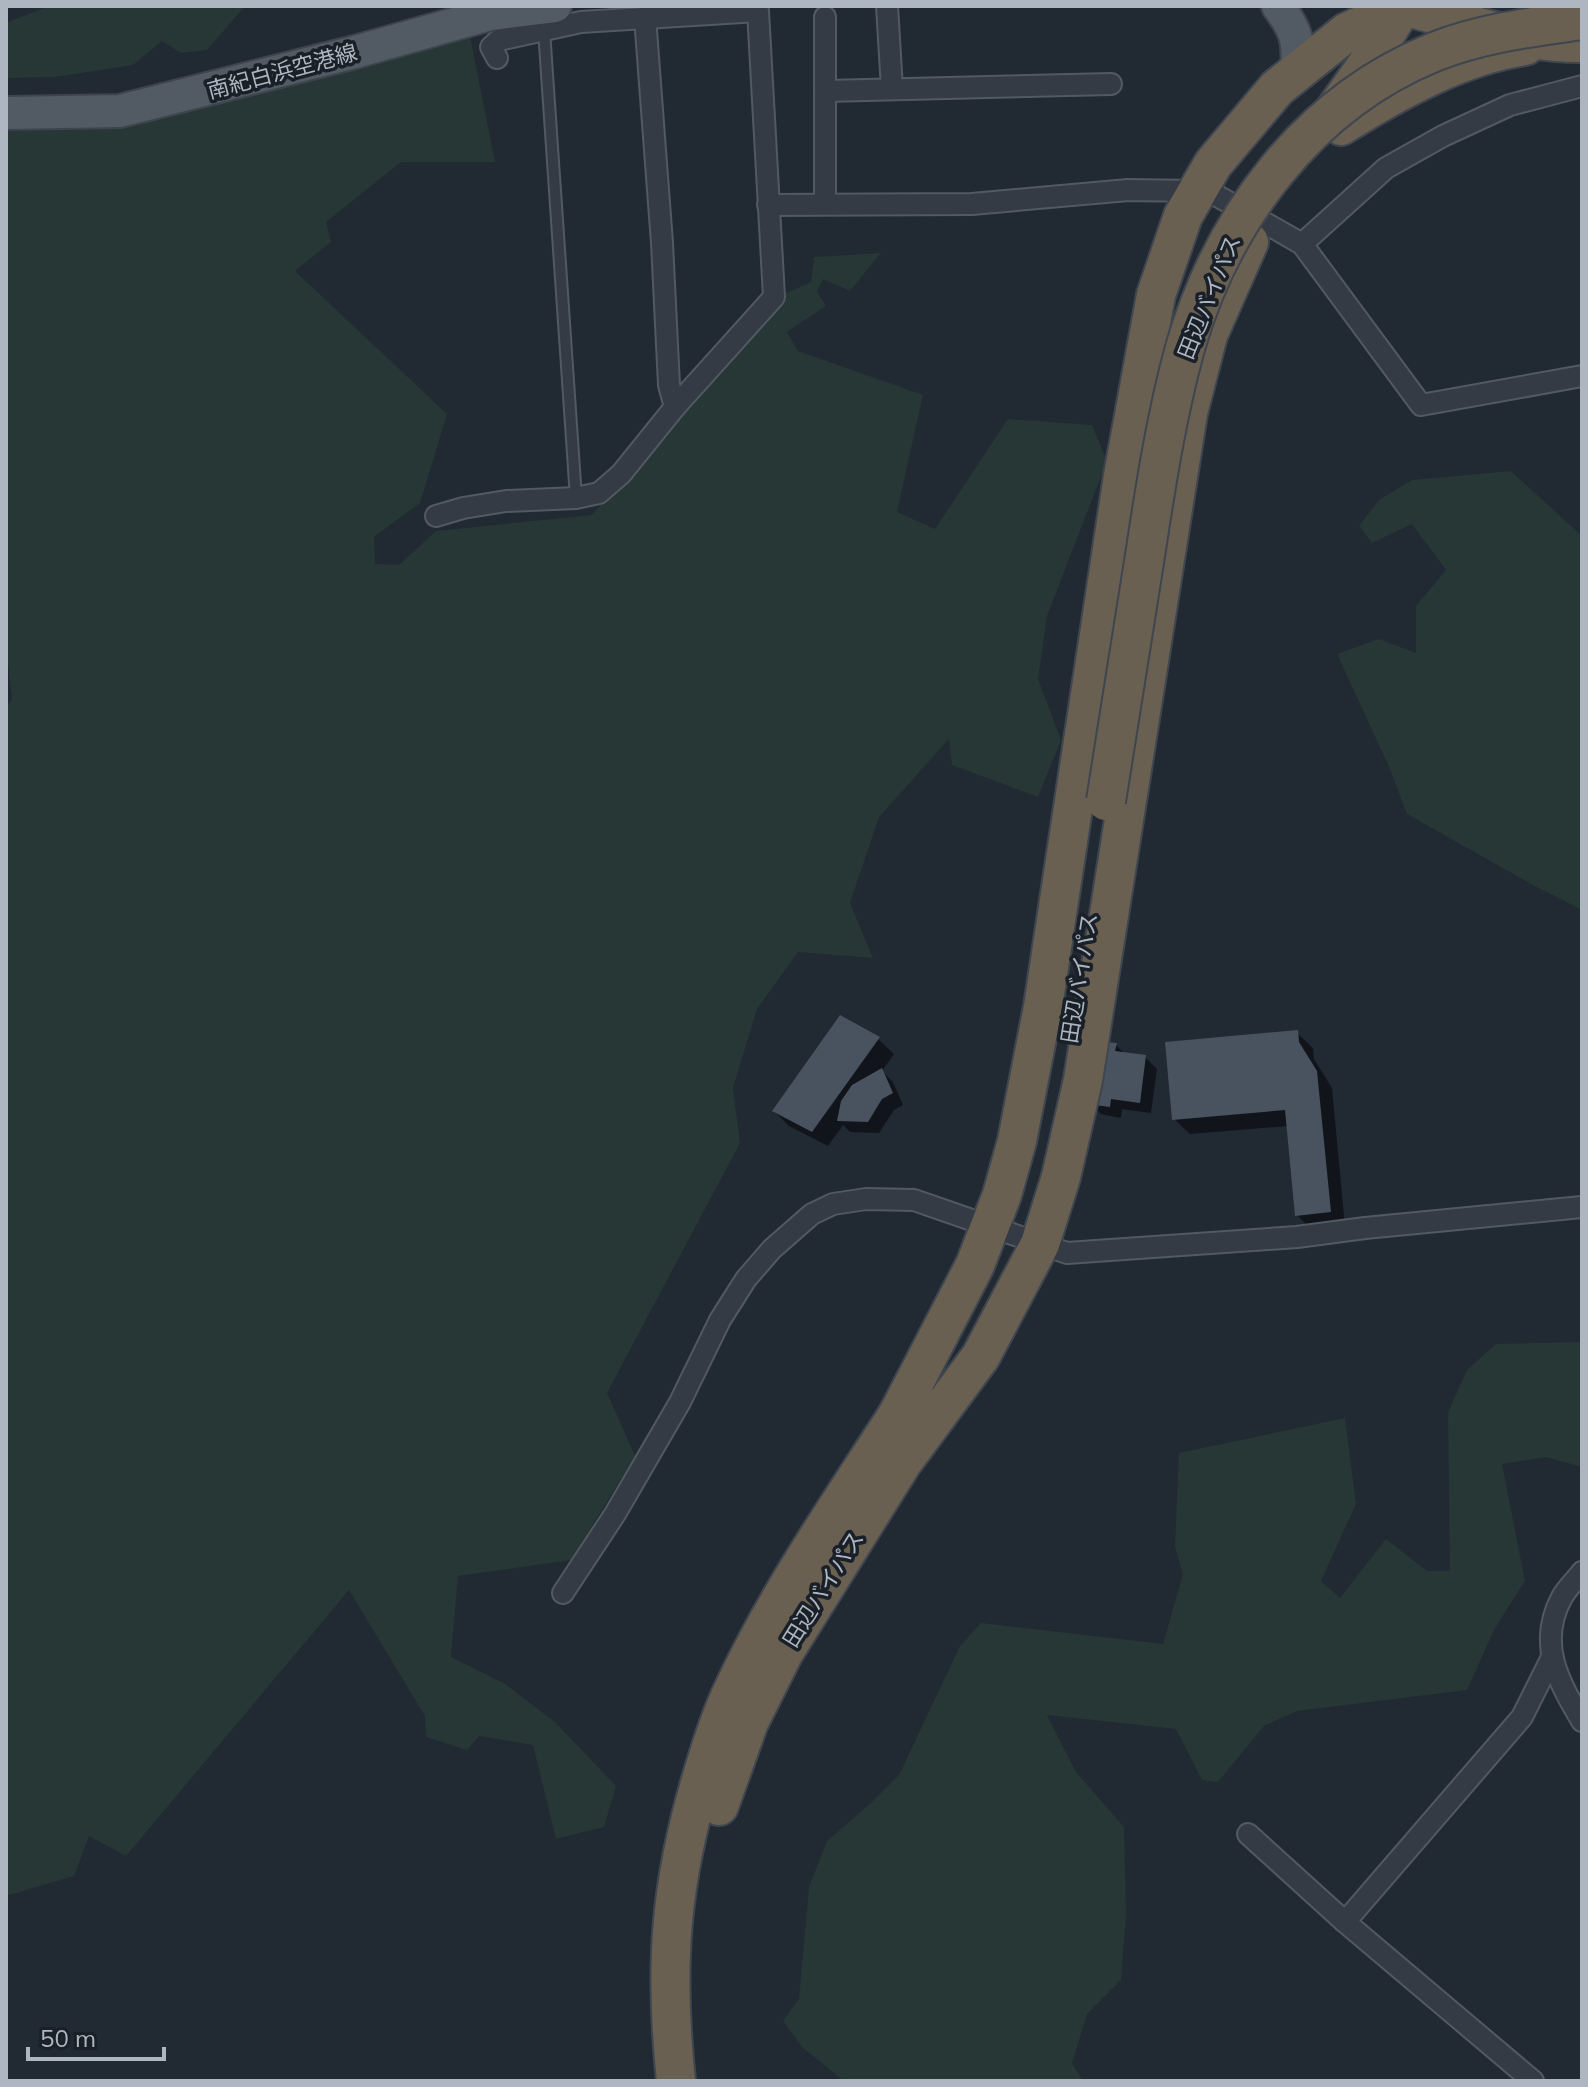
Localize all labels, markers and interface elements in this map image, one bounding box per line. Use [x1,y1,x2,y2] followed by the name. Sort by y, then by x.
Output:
[204,38,360,104] street label: 南紀白浜空港線
[1171,231,1247,363] street label: 田辺バイパス
[1055,911,1103,1045] street label: 田辺バイパス
[776,1526,870,1652] street label: 田辺バイパス
[28,2011,164,2061] scale bar
[40,2023,96,2053] text: 50 m

